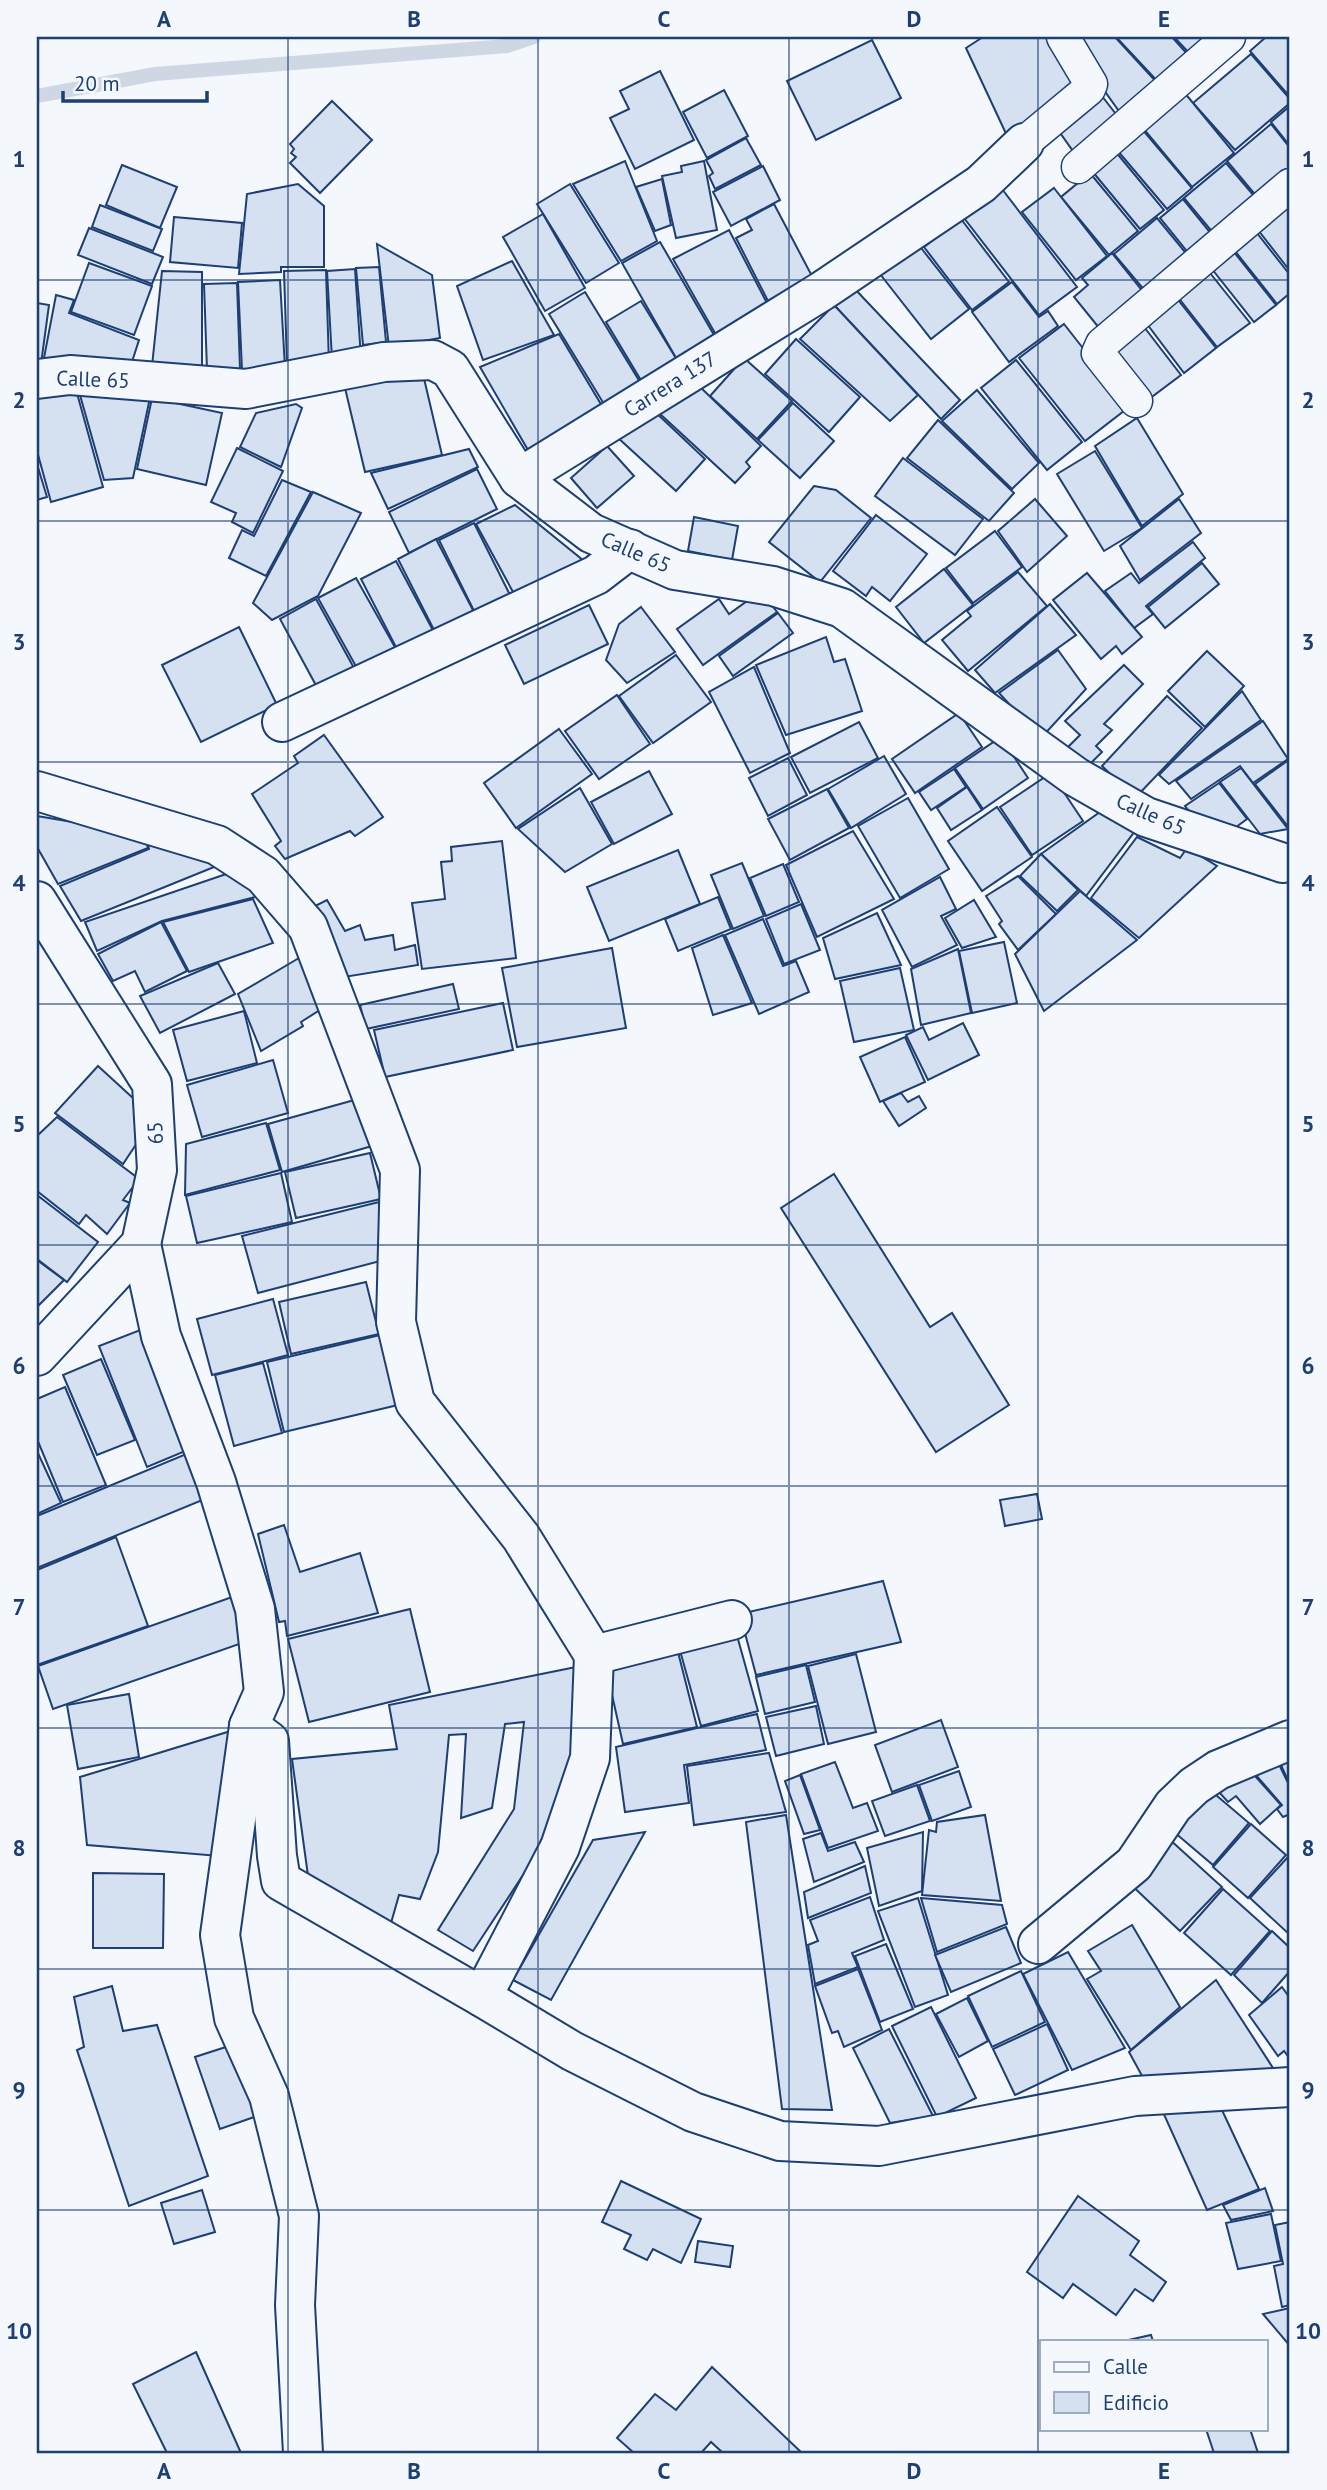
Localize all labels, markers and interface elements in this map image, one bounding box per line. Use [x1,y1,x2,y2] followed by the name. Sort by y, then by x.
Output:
[157,4,171,33] text: A
[407,4,421,33] text: B
[658,4,671,33] text: C
[907,4,921,33] text: D
[1158,4,1170,33] text: E
[63,60,206,104] scale bar
[74,70,120,97] text: 20 m
[12,144,26,173] text: 1
[1301,144,1315,173] text: 1
[619,345,721,423] street label: Carrera 137
[56,364,130,394] street label: Calle 65
[12,385,26,414] text: 2
[1301,385,1315,414] text: 2
[597,525,675,579] street label: Calle 65
[12,627,26,656] text: 3
[1301,627,1315,656] text: 3
[1112,787,1190,841] street label: Calle 65
[12,868,26,897] text: 4
[1301,868,1315,897] text: 4
[12,1109,26,1138] text: 5
[1301,1109,1315,1138] text: 5
[141,1121,169,1145] street label: 65
[12,1351,26,1380] text: 6
[1301,1351,1315,1380] text: 6
[12,1592,26,1621] text: 7
[1301,1592,1315,1621] text: 7
[12,1833,26,1862] text: 8
[1301,1833,1315,1862] text: 8
[12,2075,26,2104] text: 9
[1301,2075,1315,2104] text: 9
[6,2316,32,2345] text: 10
[1295,2316,1321,2345] text: 10
[1040,2340,1268,2430] legend
[1103,2353,1148,2380] text: Calle
[1103,2389,1169,2416] text: Edificio
[157,2456,171,2485] text: A
[407,2456,421,2485] text: B
[658,2456,671,2485] text: C
[907,2456,921,2485] text: D
[1158,2456,1170,2485] text: E

